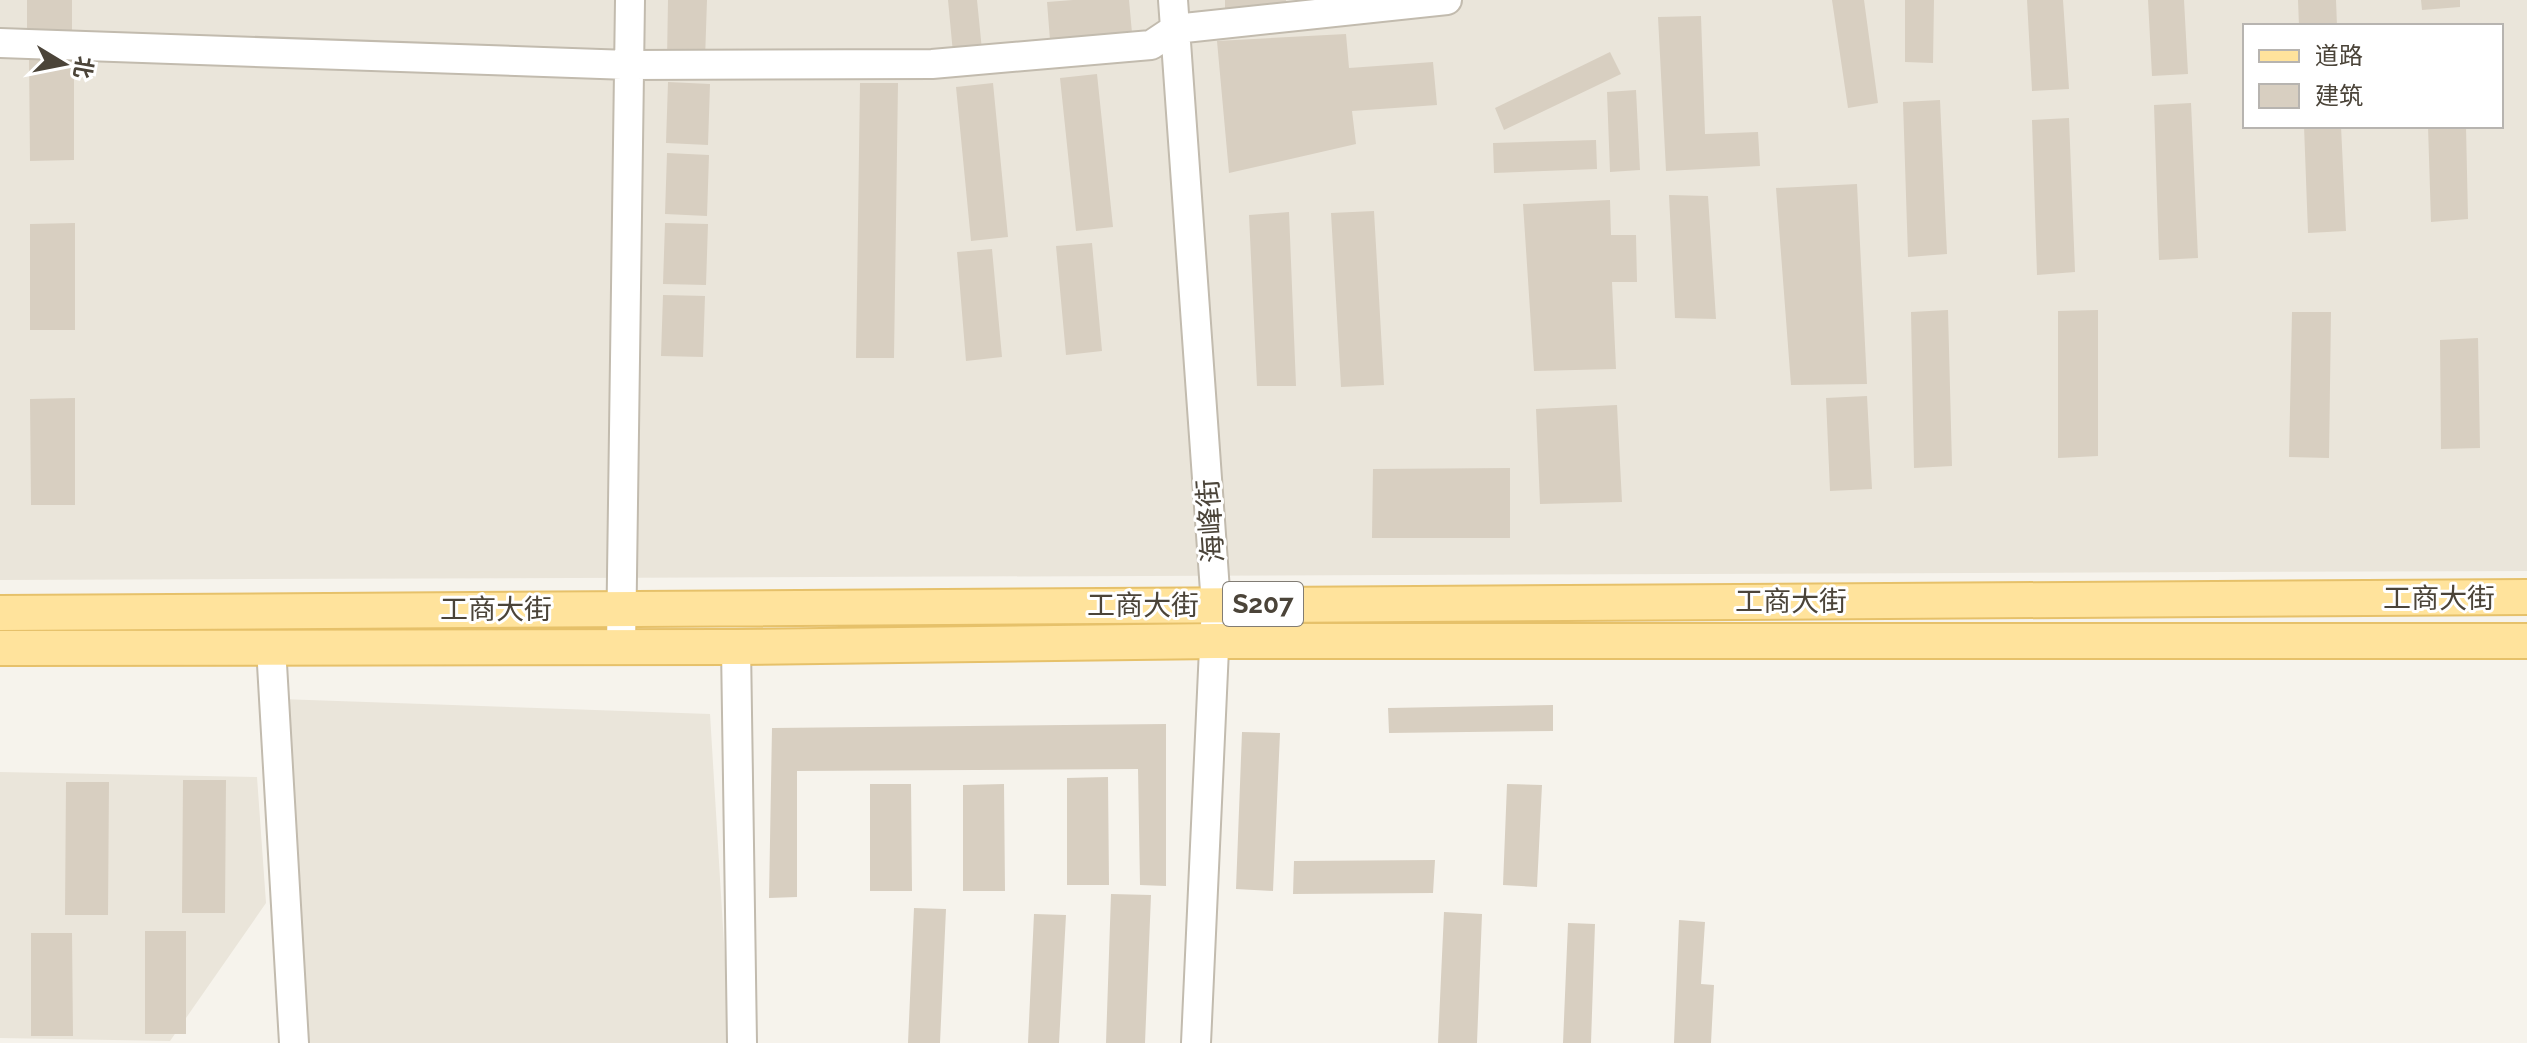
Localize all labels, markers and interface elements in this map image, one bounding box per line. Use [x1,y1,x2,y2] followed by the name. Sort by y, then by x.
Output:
[24,24,104,104] north arrow
[2243,24,2503,128] legend
[2315,41,2363,70] text: 道路
[69,54,98,81] text: 北
[2315,81,2363,110] text: 建筑
[1191,478,1230,564] street label: 海峰街
[1223,582,1303,626] road number: S207
[2383,582,2495,615] street label: 工商大街
[1735,585,1847,618] street label: 工商大街
[1087,589,1199,622] street label: 工商大街
[440,593,552,626] street label: 工商大街

